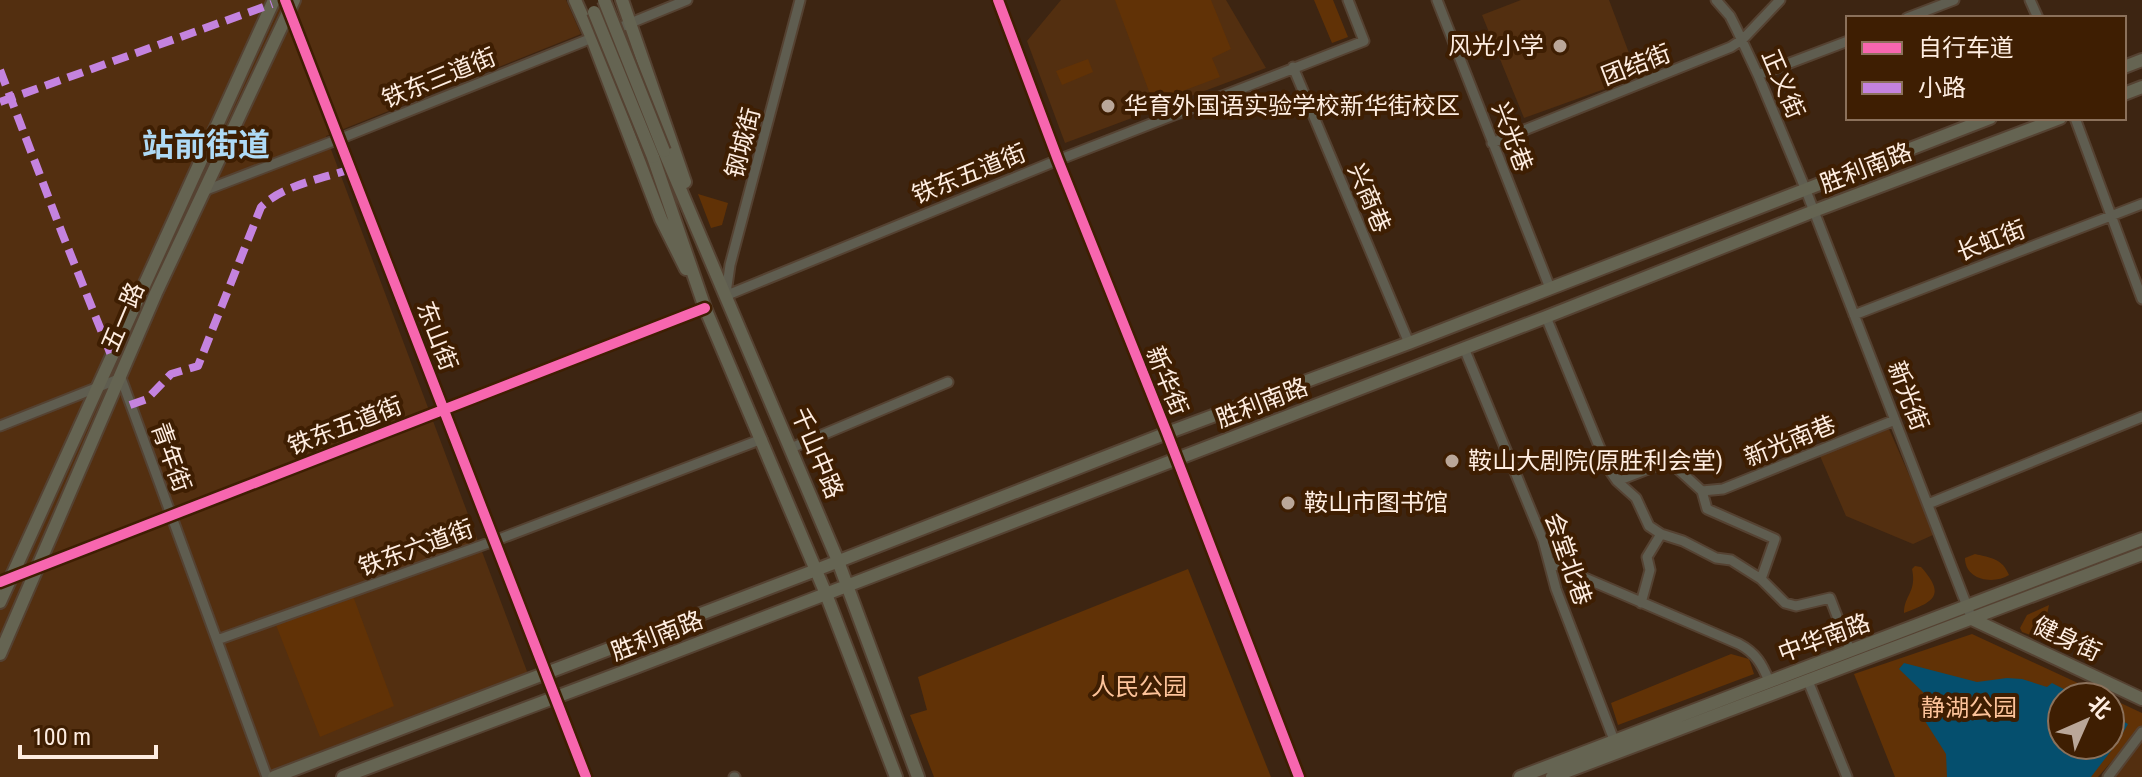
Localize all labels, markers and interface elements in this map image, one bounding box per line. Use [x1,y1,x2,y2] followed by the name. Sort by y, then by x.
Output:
[1846,16,2126,120] legend
[1448,32,1544,60] place label: 风光小学
[1918,34,2014,62] text: 自行车道
[1551,37,1569,55] marker: 风光小学
[1597,39,1675,91] street label: 团结街
[378,43,500,113] street label: 铁东三道街
[1756,45,1810,123] street label: 正义街
[1918,74,1966,102] text: 小路
[1124,92,1460,120] place label: 华育外国语实验学校新华街校区
[1099,97,1117,115] marker: 华育外国语实验学校新华街校区
[1486,98,1538,176] street label: 兴光巷
[720,105,766,181] street label: 钢城街
[142,126,270,164] district label: 站前街道
[1816,138,1916,198] street label: 胜利南路
[908,139,1030,209] street label: 铁东五道街
[1342,159,1396,237] street label: 兴商巷
[1952,215,2030,267] street label: 长虹街
[96,278,150,356] street label: 五一路
[411,297,463,375] street label: 东山街
[1141,342,1193,420] street label: 新华街
[1882,357,1934,435] street label: 新光街
[1212,373,1312,433] street label: 胜利南路
[284,391,406,461] street label: 铁东五道街
[785,403,849,503] street label: 千山中路
[1740,410,1840,472] street label: 新光南巷
[146,418,196,496] street label: 青年街
[1468,447,1723,475] place label: 鞍山大剧院(原胜利会堂)
[1443,452,1461,470] marker: 鞍山大剧院(原胜利会堂)
[1304,489,1448,517] place label: 鞍山市图书馆
[1279,494,1297,512] marker: 鞍山市图书馆
[1539,509,1597,609] street label: 会堂北巷
[355,514,477,582] street label: 铁东六道街
[607,606,707,666] street label: 胜利南路
[1774,608,1874,668] street label: 中华南路
[2028,611,2106,667] street label: 健身街
[1091,673,1187,701] park label: 人民公园
[2046,681,2126,761] north arrow
[2083,691,2116,724] text: 北
[1921,694,2017,722] park label: 静湖公园
[20,709,156,759] scale bar
[32,723,91,751] text: 100 m

